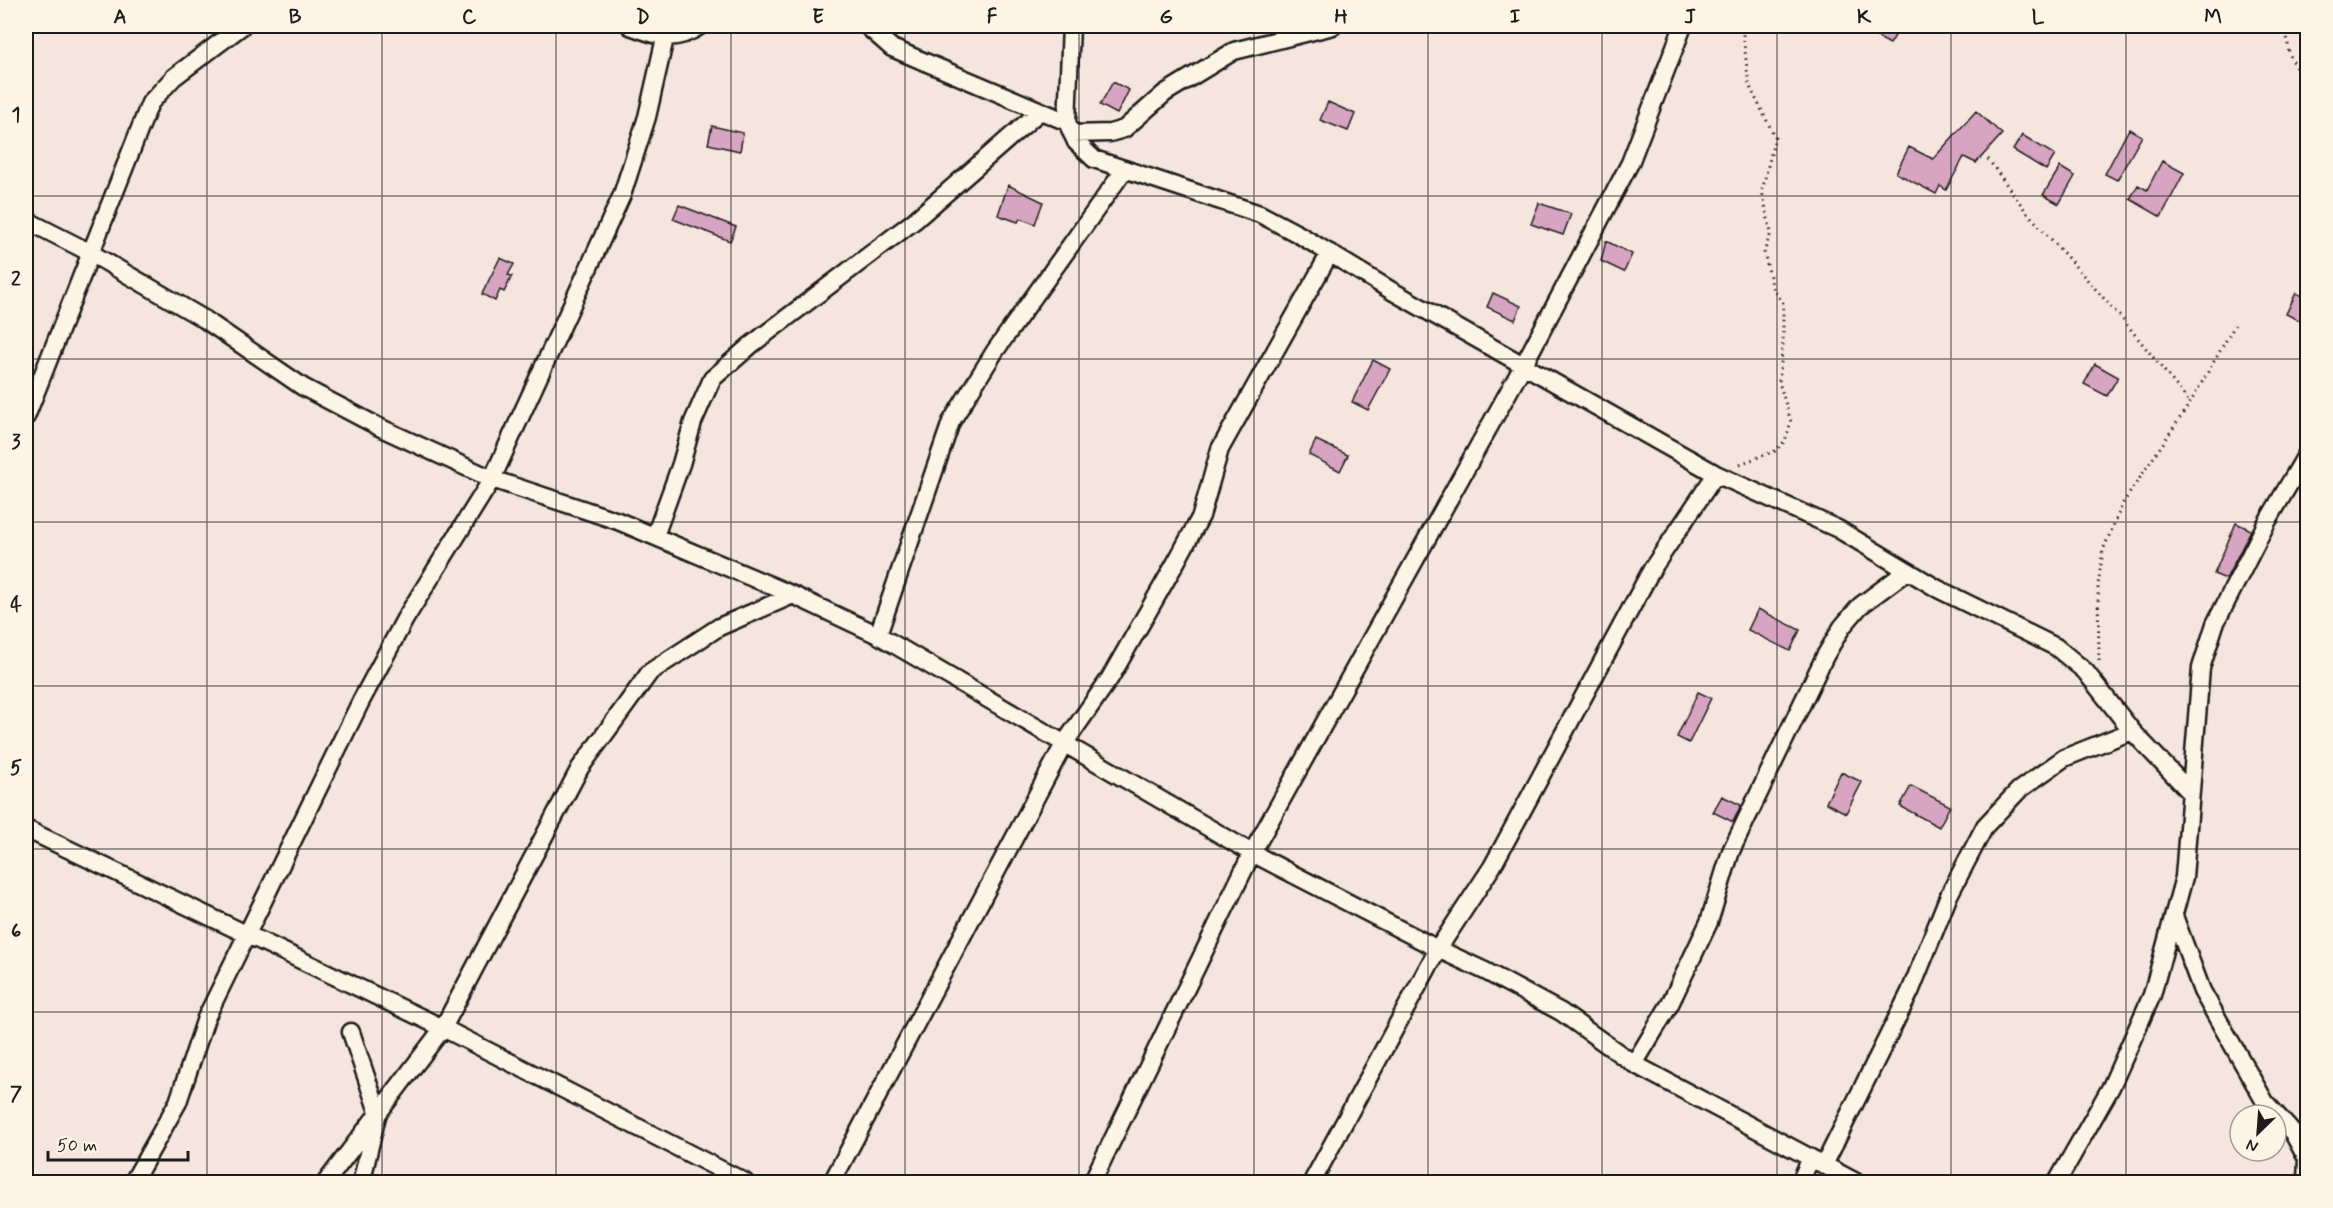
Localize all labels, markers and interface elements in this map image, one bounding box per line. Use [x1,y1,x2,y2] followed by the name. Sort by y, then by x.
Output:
[113,4,127,31] text: A
[289,4,302,31] text: B
[462,4,477,31] text: C
[636,4,650,31] text: D
[812,4,824,31] text: E
[987,4,998,31] text: F
[1159,4,1173,31] text: G
[1334,4,1348,31] text: H
[1510,4,1520,31] text: I
[1684,4,1696,31] text: J
[1857,4,1872,31] text: K
[2032,4,2045,31] text: L
[2204,4,2222,31] text: M
[12,102,20,129] text: 1
[11,266,21,293] text: 2
[11,429,21,456] text: 3
[10,592,22,619] text: 4
[10,755,22,782] text: 5
[11,918,21,945] text: 6
[10,1081,22,1108] text: 7
[2228,1103,2288,1163] north arrow
[48,1124,188,1162] scale bar
[2243,1133,2262,1157] text: N
[57,1134,97,1158] text: 50 m

